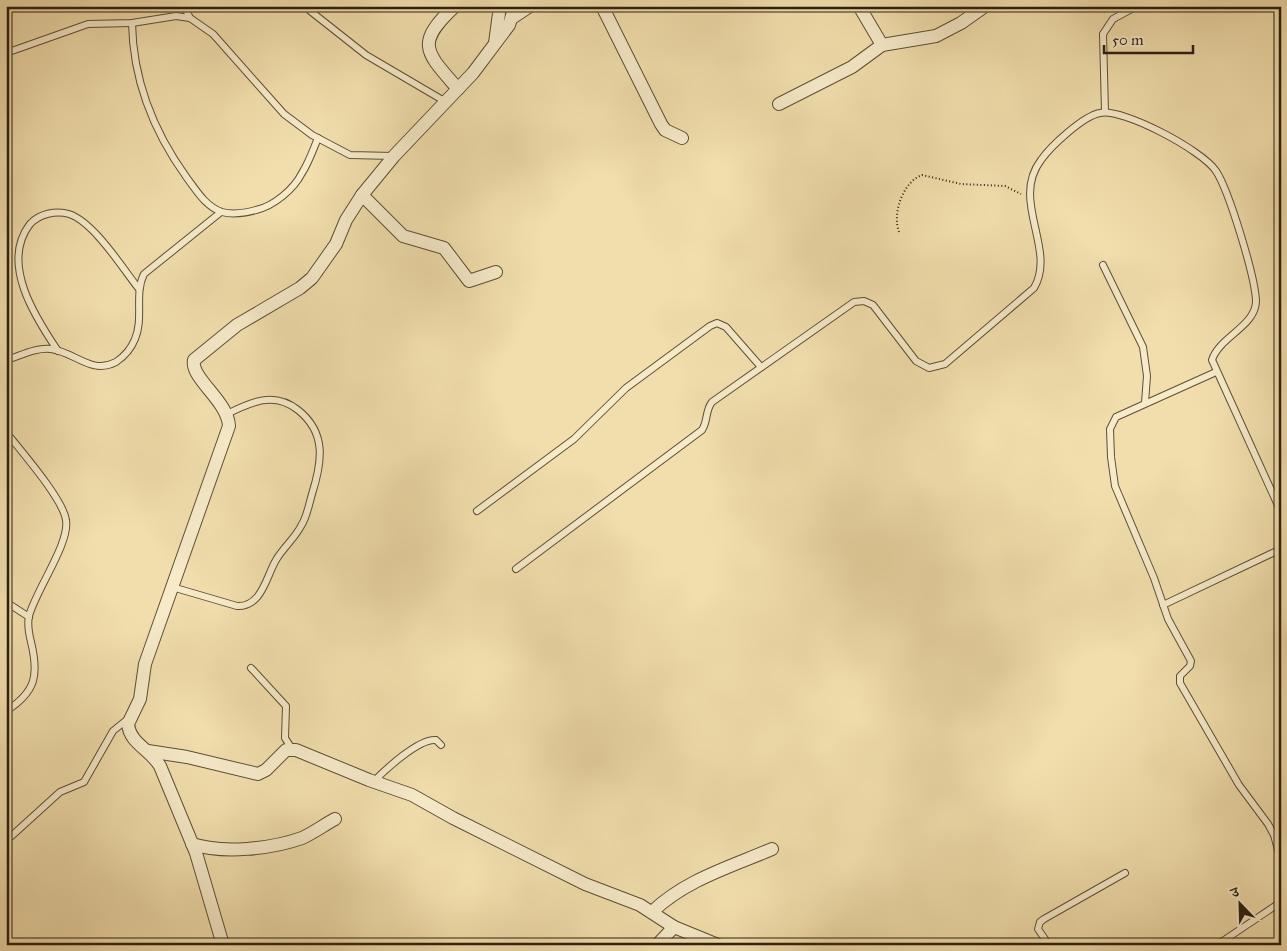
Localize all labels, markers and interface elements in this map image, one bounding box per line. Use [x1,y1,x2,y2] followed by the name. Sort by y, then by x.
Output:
[1104,22,1193,54] scale bar
[1112,31,1144,49] text: 50 m
[1214,878,1264,928] north arrow
[1228,883,1243,902] text: उ

